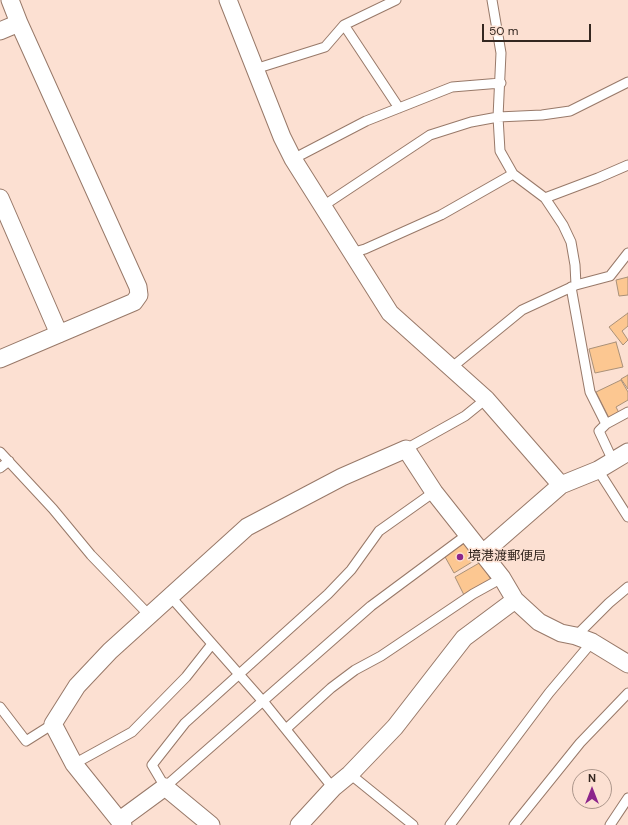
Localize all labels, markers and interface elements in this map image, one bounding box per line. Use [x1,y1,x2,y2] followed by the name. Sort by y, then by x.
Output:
[484,16,593,42] scale bar
[489,23,518,39] text: 50 m
[468,549,546,565] place label: 境港渡郵便局
[455,552,465,562] marker: 境港渡郵便局
[572,769,612,809] north arrow
[588,771,596,785] text: N

